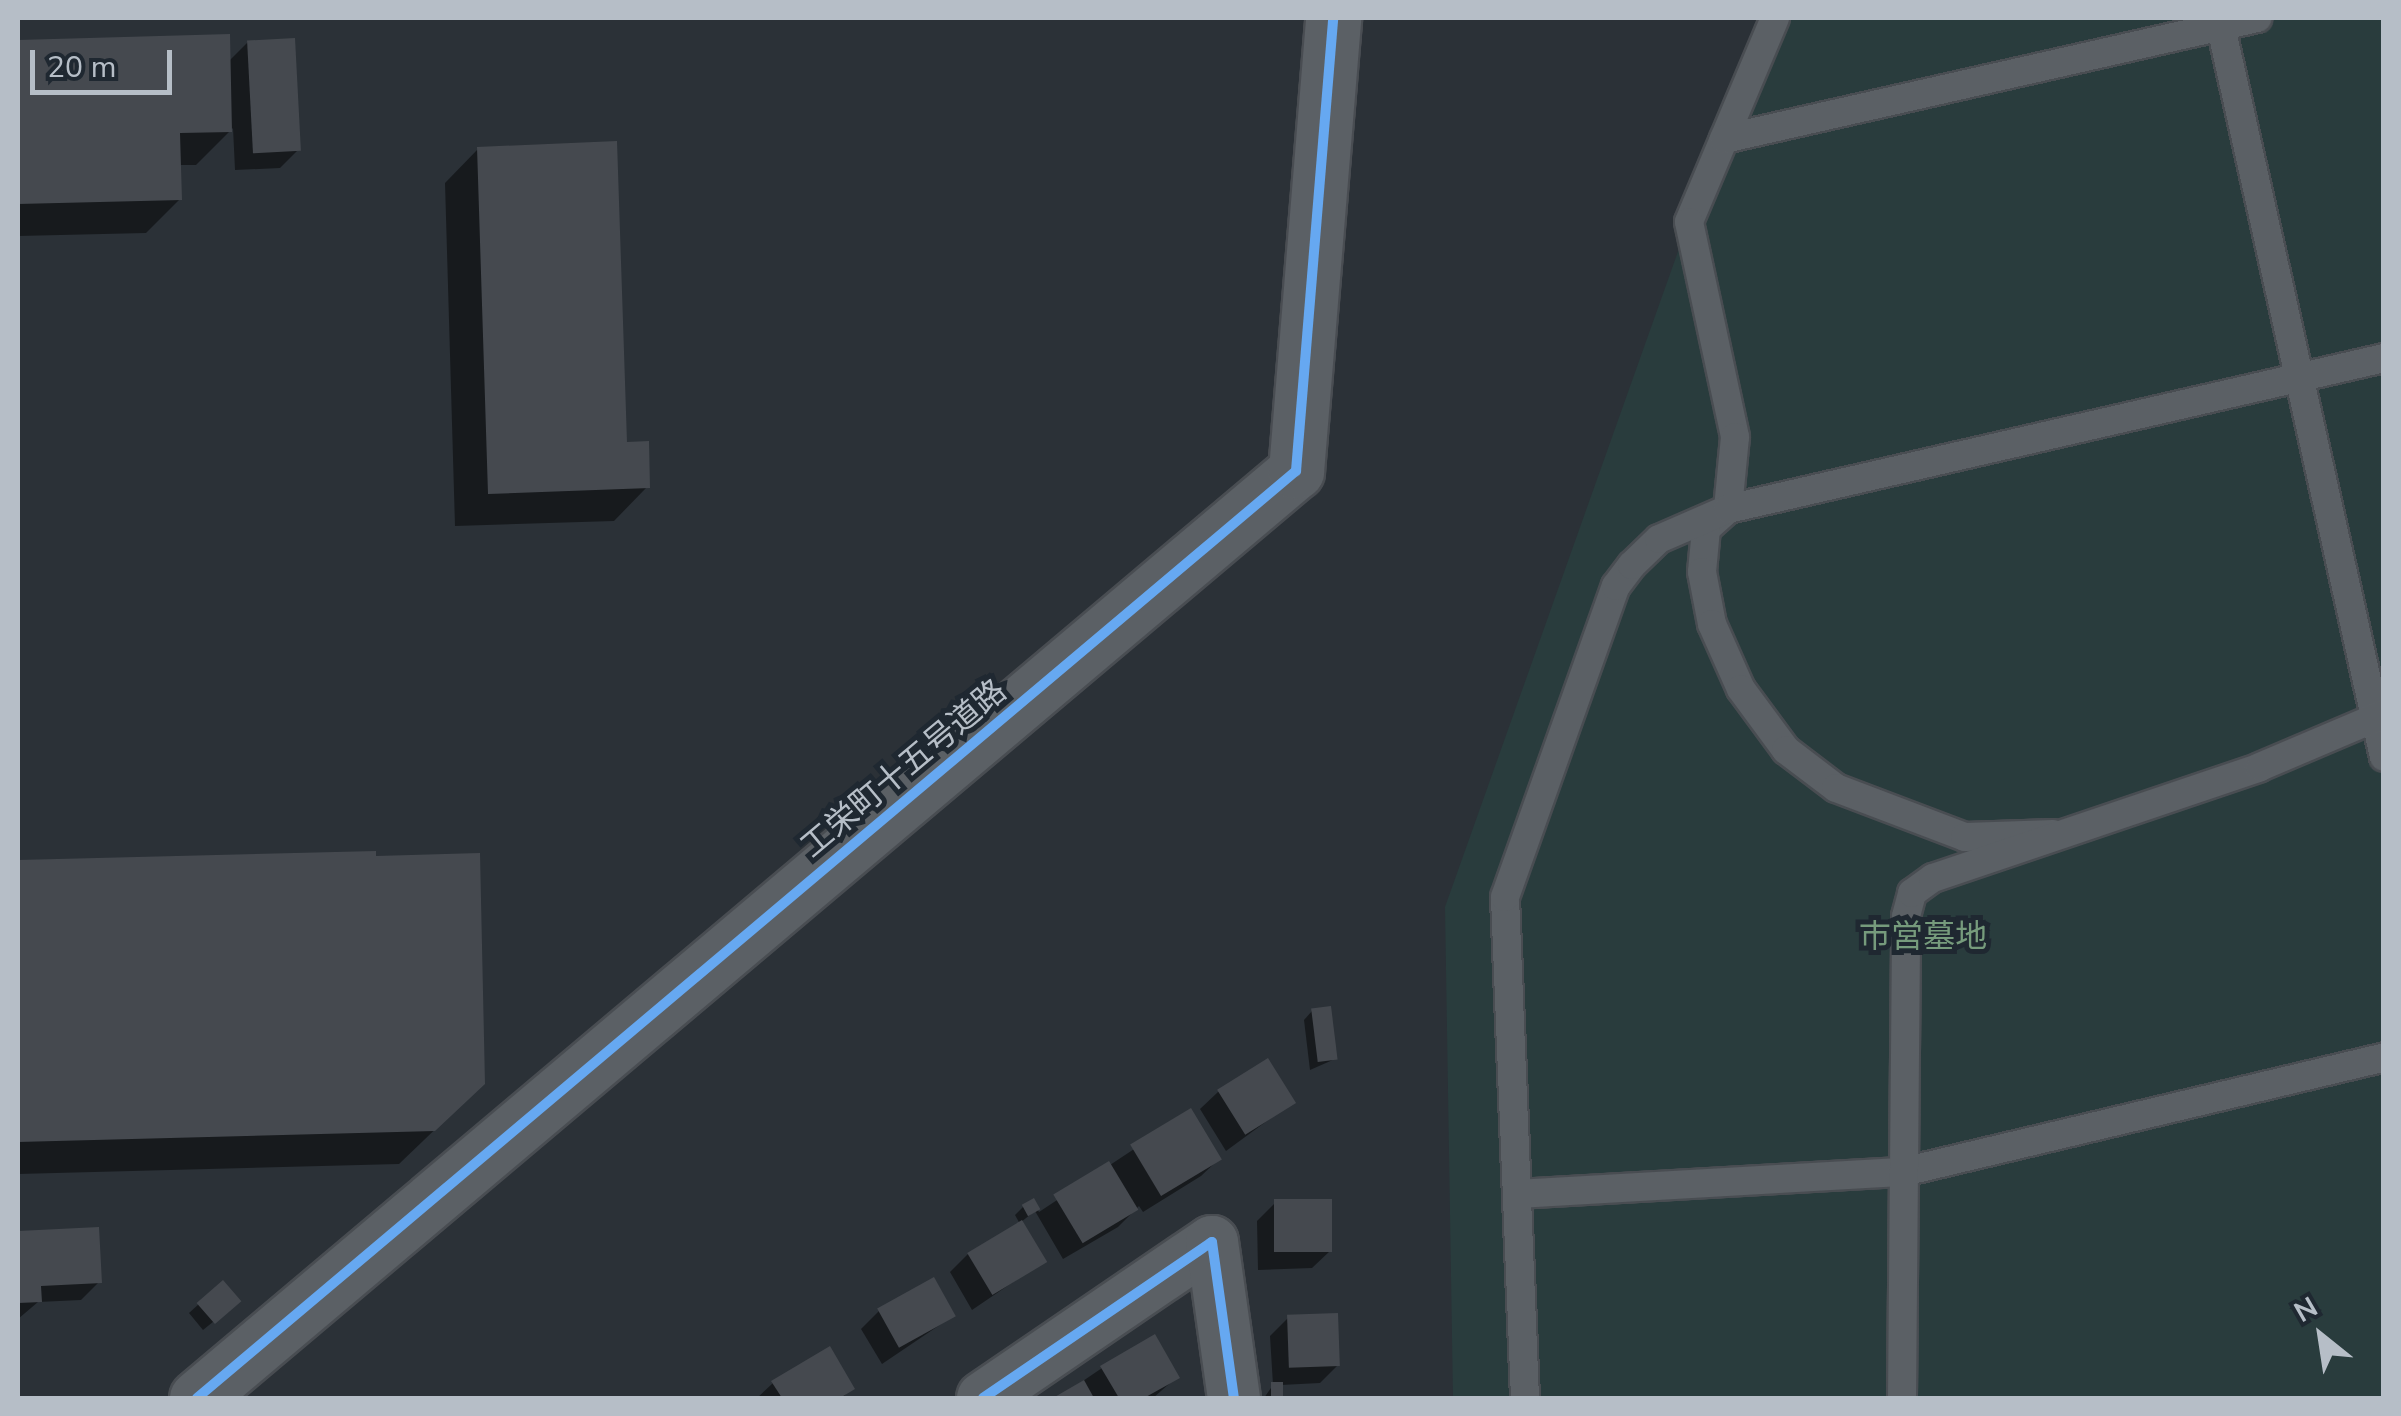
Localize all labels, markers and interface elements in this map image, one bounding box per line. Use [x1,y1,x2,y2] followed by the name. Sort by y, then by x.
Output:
[35,30,178,92] scale bar
[47,47,116,88] text: 20 m
[794,672,1014,866] street label: 工栄町十五号道路
[1859,918,1987,956] park label: 市営墓地
[2271,1286,2371,1386] north arrow
[2287,1288,2325,1332] text: N

